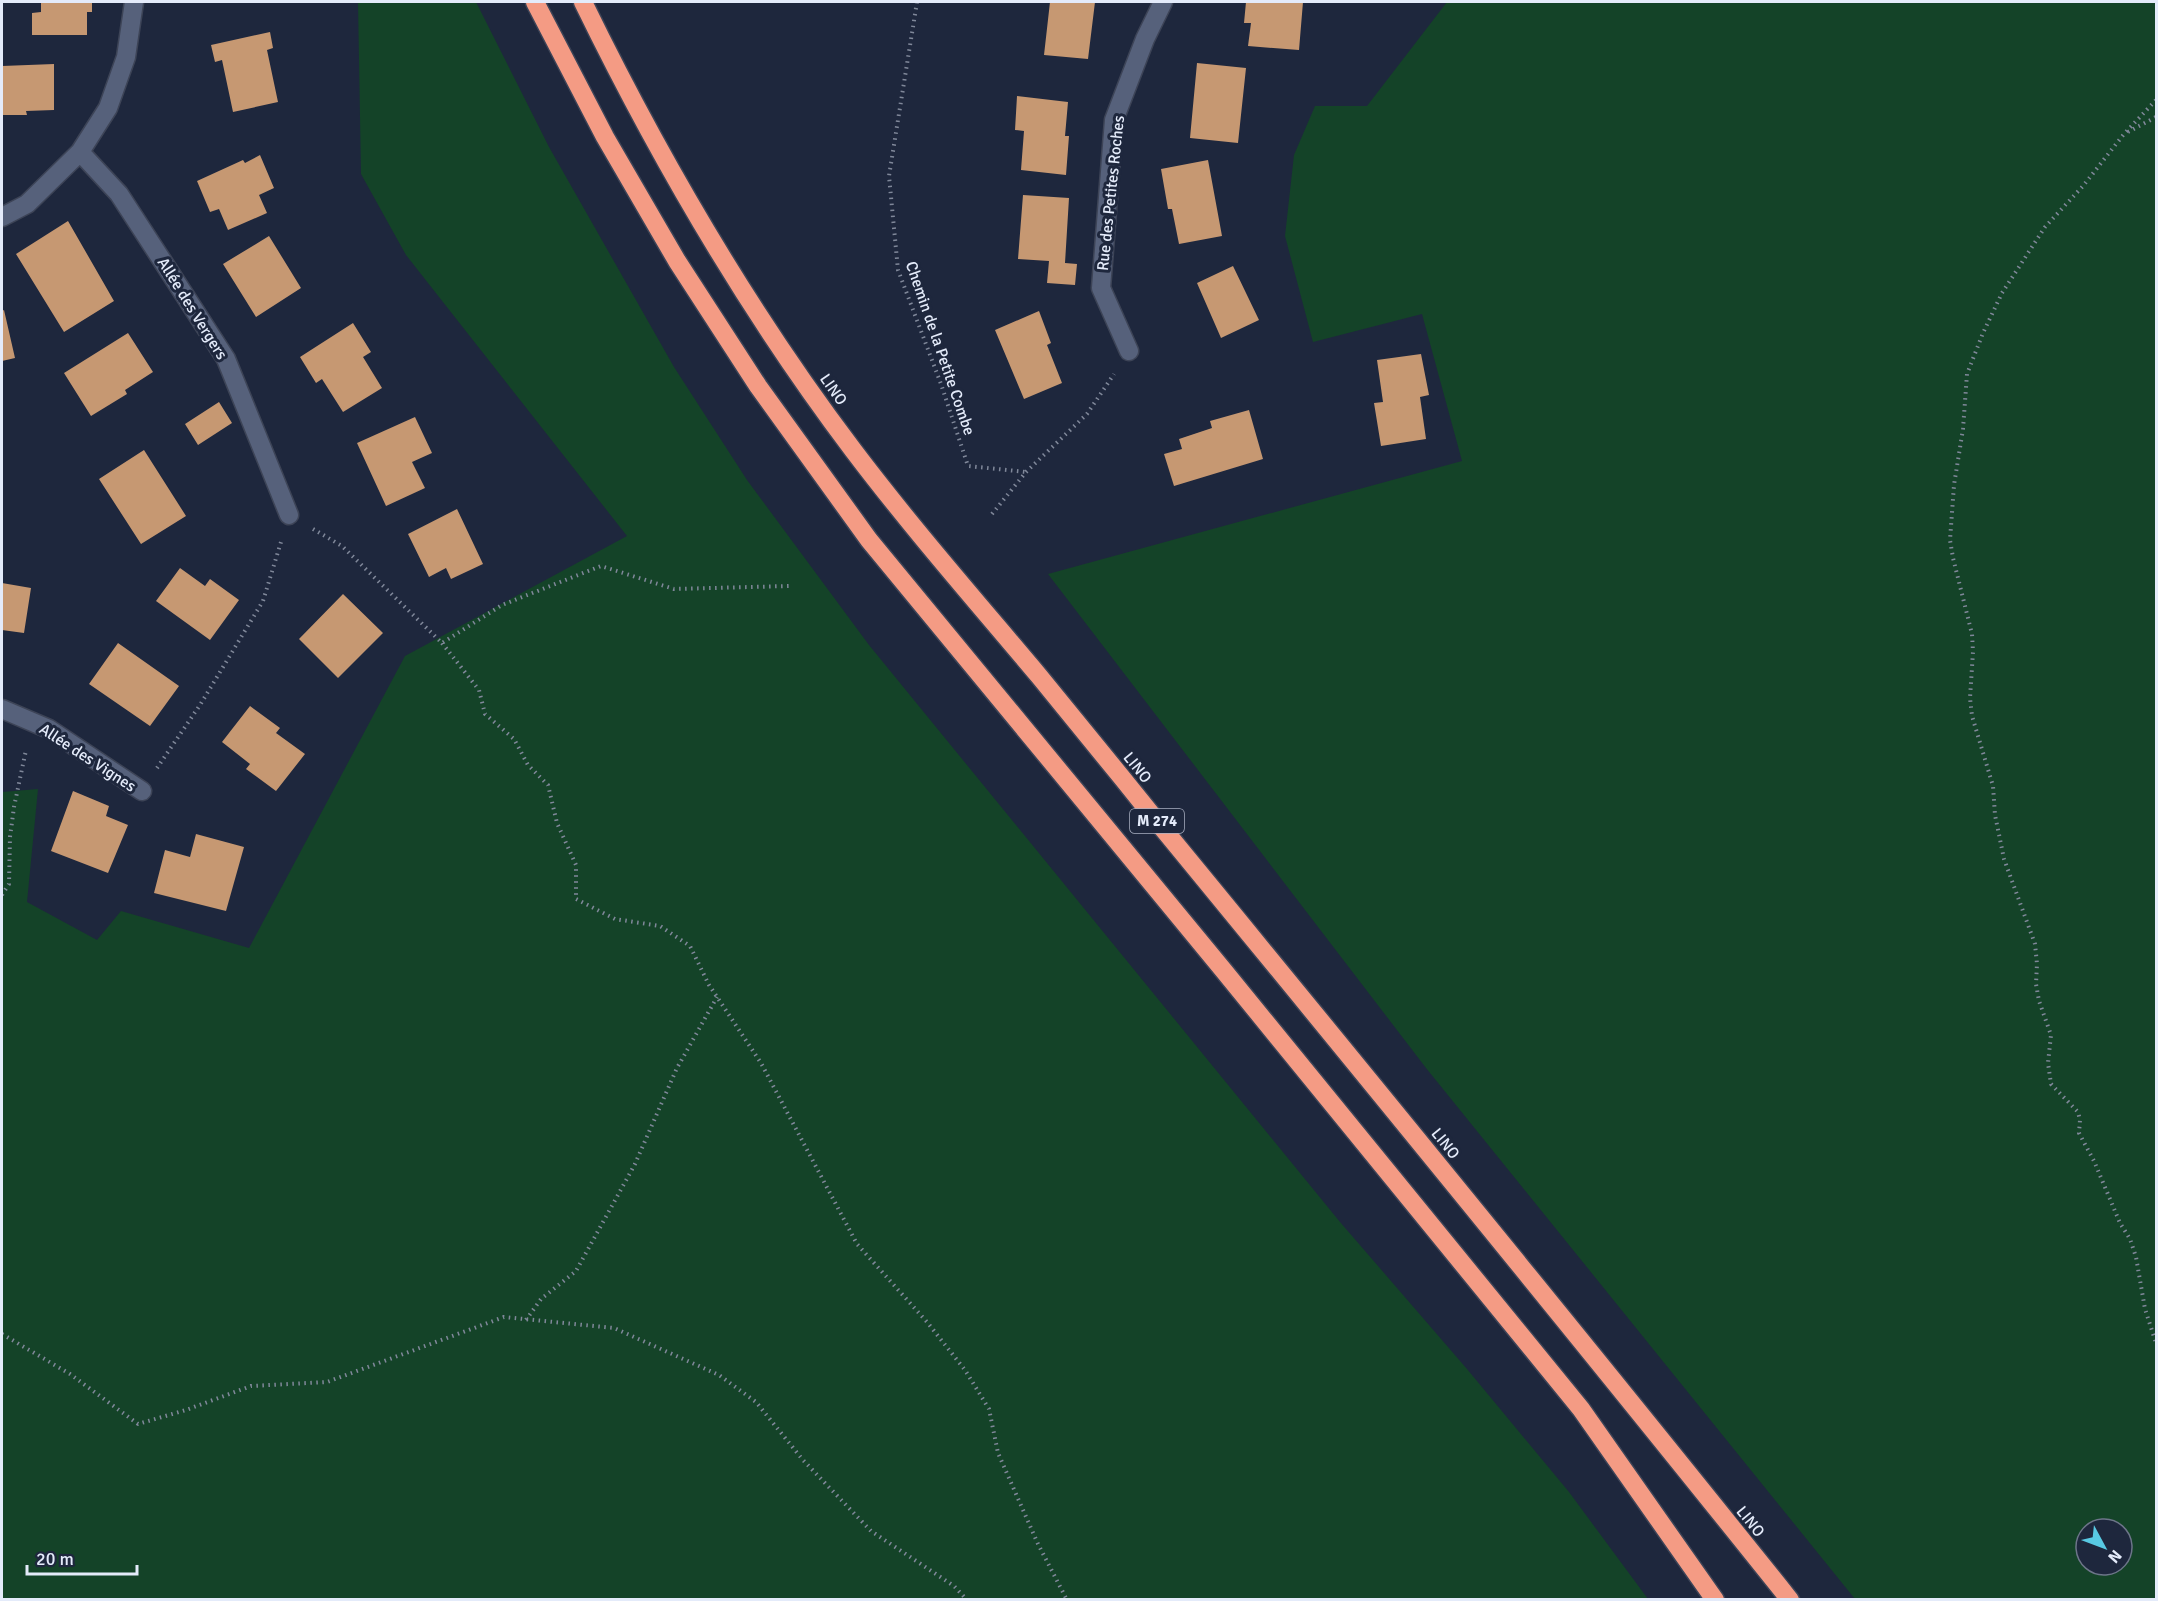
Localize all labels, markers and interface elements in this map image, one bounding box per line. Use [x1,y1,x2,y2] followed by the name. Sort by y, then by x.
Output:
[1093,114,1129,272] street label: Rue des Petites Roches
[153,254,232,363] street label: Allée des Vergers
[901,259,979,438] street label: Chemin de la Petite Combe
[815,370,851,409] street label: LINO
[35,719,139,796] street label: Allée des Vignes
[1119,748,1156,787] street label: LINO
[1130,809,1184,833] road number: M 274
[1427,1124,1464,1163] street label: LINO
[1732,1502,1769,1541] street label: LINO
[2074,1517,2134,1577] north arrow
[27,1538,136,1576] scale bar
[2103,1545,2126,1567] text: N
[36,1548,74,1570] text: 20 m

